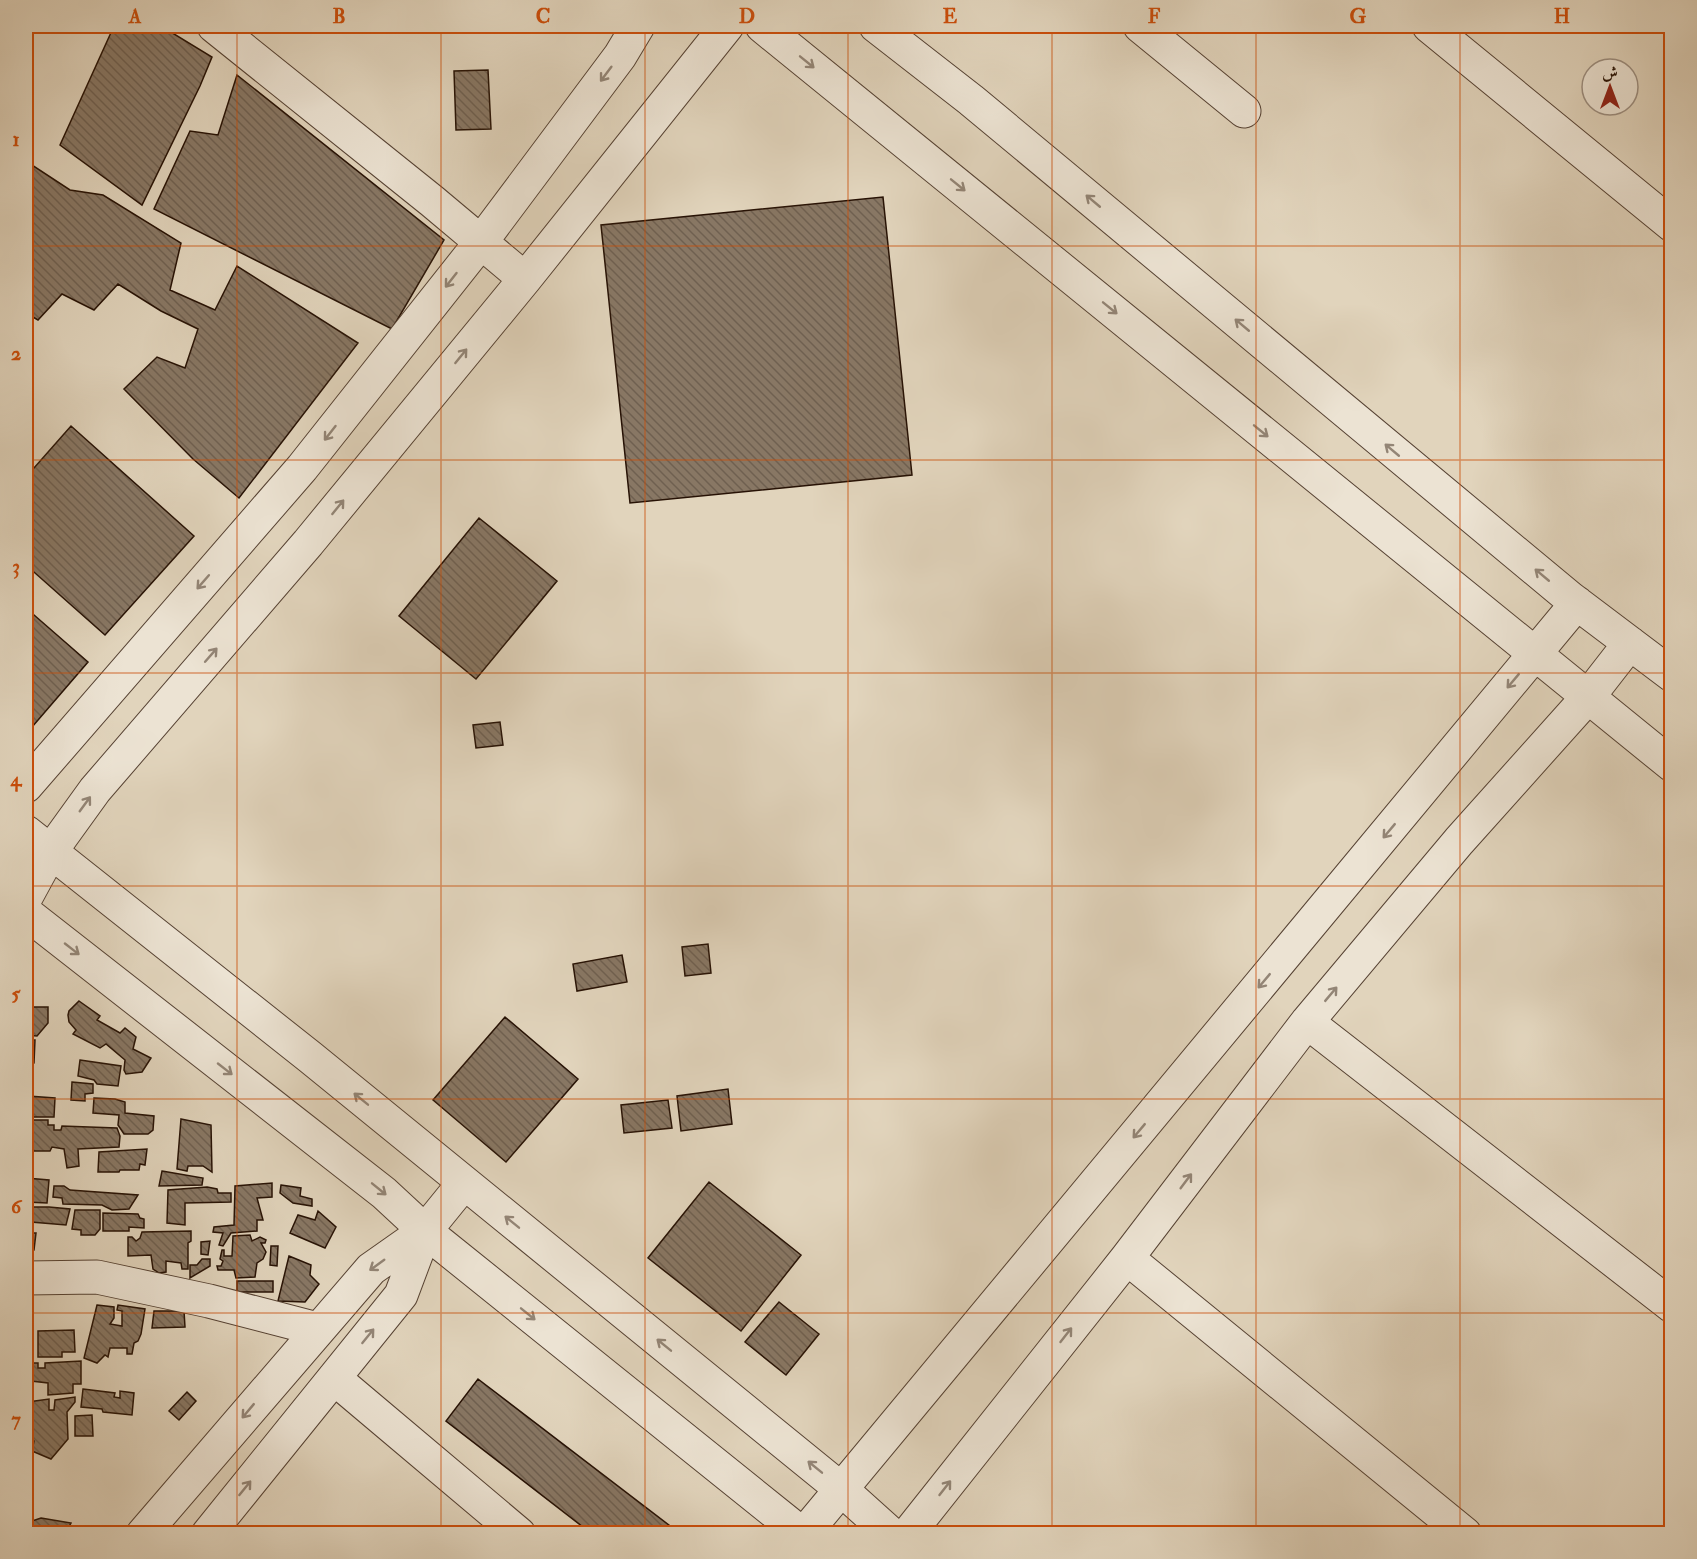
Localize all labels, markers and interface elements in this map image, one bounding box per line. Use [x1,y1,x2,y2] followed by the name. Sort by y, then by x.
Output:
[128,4,142,29] text: A
[332,4,346,29] text: B
[536,4,550,29] text: C
[739,4,755,29] text: D
[943,4,958,29] text: E
[1148,4,1161,29] text: F
[1350,4,1367,29] text: G
[1554,4,1570,29] text: H
[799,56,815,69] one-way arrow
[1580,57,1640,117] north arrow
[1602,63,1618,83] text: ش
[600,66,613,82] one-way arrow
[12,127,20,152] text: 1
[950,179,966,192] one-way arrow
[1085,194,1101,207] one-way arrow
[444,272,457,288] one-way arrow
[1102,302,1118,315] one-way arrow
[1235,319,1251,332] one-way arrow
[11,341,21,366] text: 2
[454,349,468,364] one-way arrow
[323,425,336,441] one-way arrow
[1253,425,1269,438] one-way arrow
[1385,444,1401,457] one-way arrow
[331,499,344,515] one-way arrow
[12,554,20,579] text: 3
[1534,568,1550,581] one-way arrow
[196,574,210,589] one-way arrow
[204,648,218,663] one-way arrow
[1507,673,1520,689] one-way arrow
[10,767,23,792] text: 4
[79,797,91,813] one-way arrow
[1382,823,1395,839] one-way arrow
[63,943,79,956] one-way arrow
[1257,973,1271,988] one-way arrow
[12,981,22,1006] text: 5
[1324,987,1338,1002] one-way arrow
[217,1063,233,1076] one-way arrow
[353,1092,369,1105] one-way arrow
[1132,1123,1146,1138] one-way arrow
[1179,1174,1192,1190] one-way arrow
[371,1183,387,1196] one-way arrow
[11,1194,23,1219] text: 6
[504,1215,520,1228] one-way arrow
[370,1259,386,1271] one-way arrow
[520,1308,536,1321] one-way arrow
[1060,1327,1073,1343] one-way arrow
[361,1329,374,1345] one-way arrow
[656,1338,672,1351] one-way arrow
[241,1403,255,1418] one-way arrow
[11,1407,21,1432] text: 7
[807,1461,823,1474] one-way arrow
[938,1480,951,1496] one-way arrow
[238,1481,252,1496] one-way arrow

